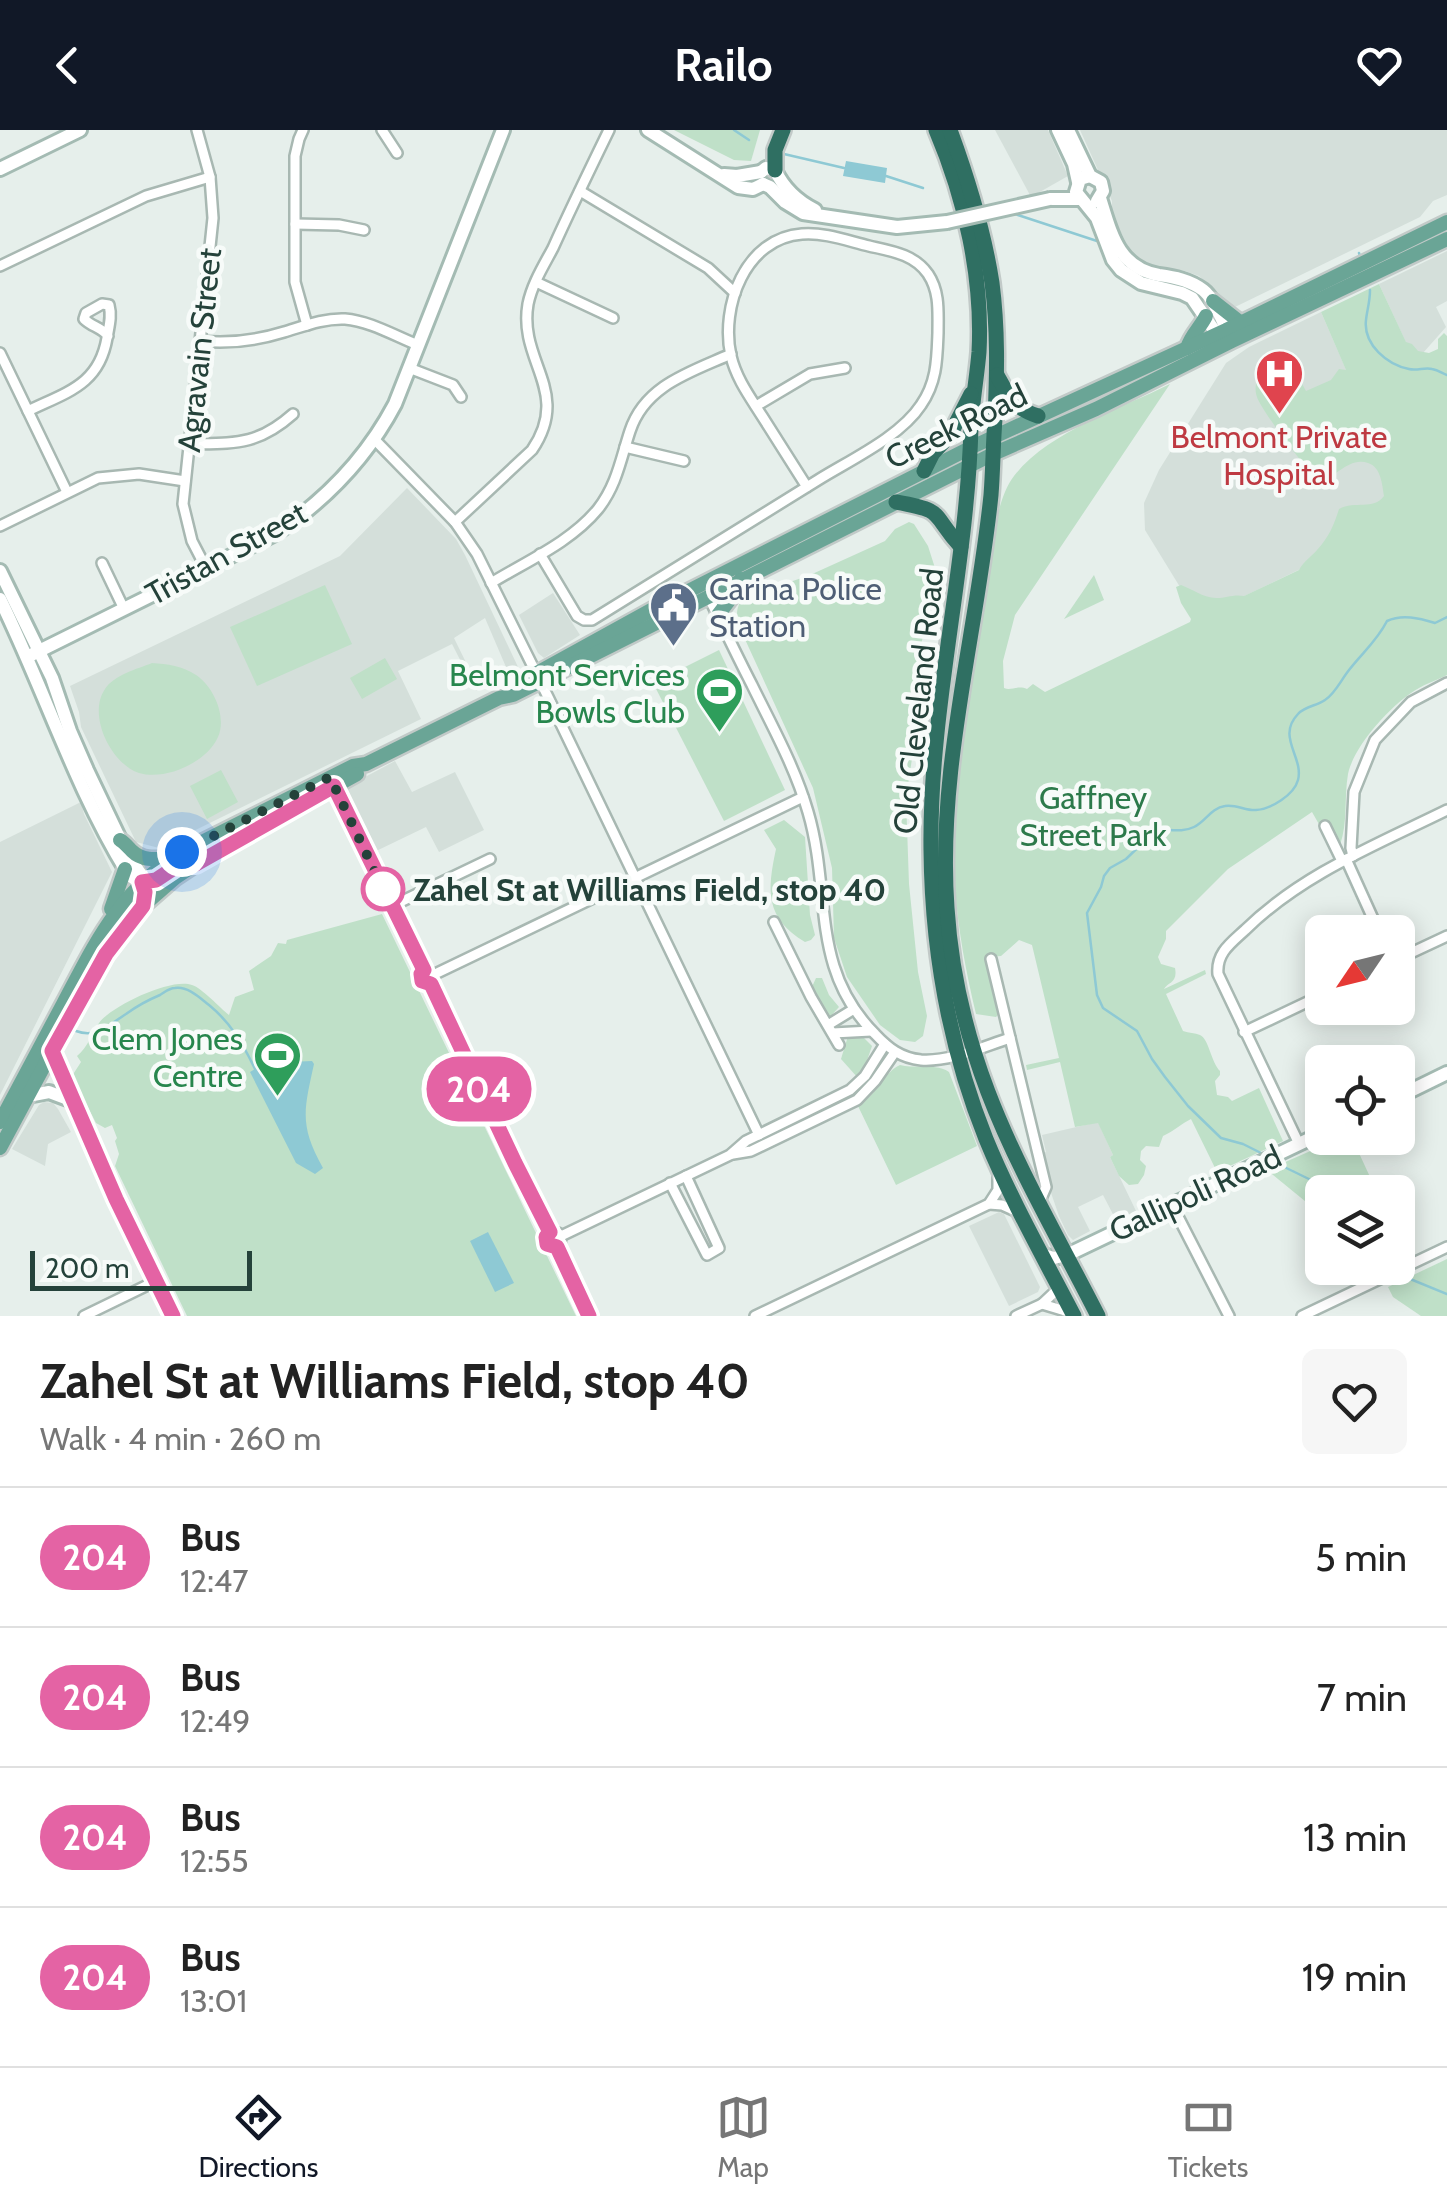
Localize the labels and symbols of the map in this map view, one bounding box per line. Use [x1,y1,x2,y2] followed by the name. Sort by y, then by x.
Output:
[169,246,229,454] street label: Agravain Street
[1253,348,1305,416] hospital icon: Belmont Private Hospital
[879,375,1033,477] street label: Creek Road
[1171,417,1387,493] place label: Belmont Private Hospital
[139,493,313,613] street label: Tristan Street
[885,566,951,836] street label: Old Cleveland Road
[709,569,882,645] place label: Carina Police Station
[648,580,700,648] public building icon: Carina Police Station
[449,655,685,731] place label: Belmont Services Bowls Club
[694,666,746,734] sports icon: Belmont Services Bowls Club
[1019,778,1167,854] park label: Gaffney Street Park
[157,827,207,877] your location
[362,868,404,910] marker: Zahel St at Williams Field, stop 40
[413,870,886,909] place label: Zahel St at Williams Field, stop 40
[1305,915,1415,1025] north arrow
[91,1019,243,1095] place label: Clem Jones Centre
[252,1030,304,1098] sports icon: Clem Jones Centre
[422,1056,536,1122] line badge: 204
[1103,1136,1287,1250] street label: Gallipoli Road
[30,1246,252,1290] scale bar

